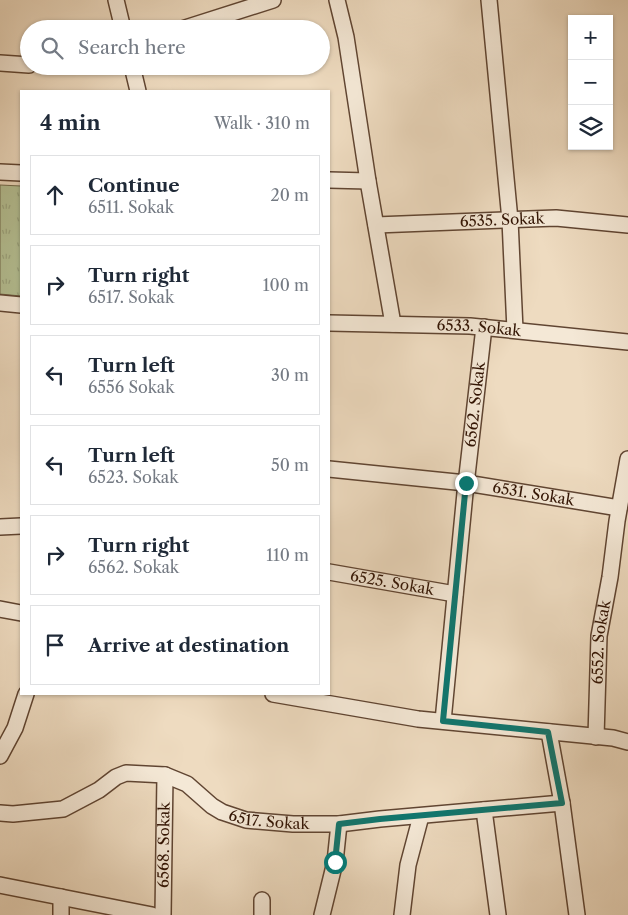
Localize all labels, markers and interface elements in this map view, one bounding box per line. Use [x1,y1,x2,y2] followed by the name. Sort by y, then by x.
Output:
[568,15,613,150] map controls
[568,15,613,60] button: +
[20,20,330,75] search box
[38,34,66,62] icon: search
[78,36,186,59] text: Search here
[568,60,613,105] button: −
[568,105,613,150] button: layers
[40,110,101,135] text: 4 min
[214,113,310,133] text: Walk · 310 m
[88,174,180,197] text: Continue
[41,181,69,209] icon: ahead
[270,185,309,205] text: 20 m
[88,197,174,217] text: 6511. Sokak
[459,208,546,231] street label: 6535. Sokak
[88,264,189,287] text: Turn right
[41,271,69,299] icon: right
[263,275,309,295] text: 100 m
[88,287,174,307] text: 6517. Sokak
[436,315,523,340] street label: 6533. Sokak
[88,354,175,377] text: Turn left
[460,360,489,448] street label: 6562. Sokak
[41,361,69,389] icon: left
[271,365,309,385] text: 30 m
[88,377,174,397] text: 6556 Sokak
[88,444,175,467] text: Turn left
[41,451,69,479] icon: left
[271,455,309,475] text: 50 m
[88,467,179,487] text: 6523. Sokak
[455,472,478,495] route end
[491,477,577,510] street label: 6531. Sokak
[88,534,189,557] text: Turn right
[41,541,69,569] icon: right
[266,545,309,565] text: 110 m
[88,557,179,577] text: 6562. Sokak
[349,566,437,599] street label: 6525. Sokak
[588,597,615,685] street label: 6552. Sokak
[41,631,69,659] icon: arrive
[88,634,289,657] text: Arrive at destination
[153,801,174,888] street label: 6568. Sokak
[226,805,310,833] street label: 6517. Sokak
[324,851,347,874] route start

